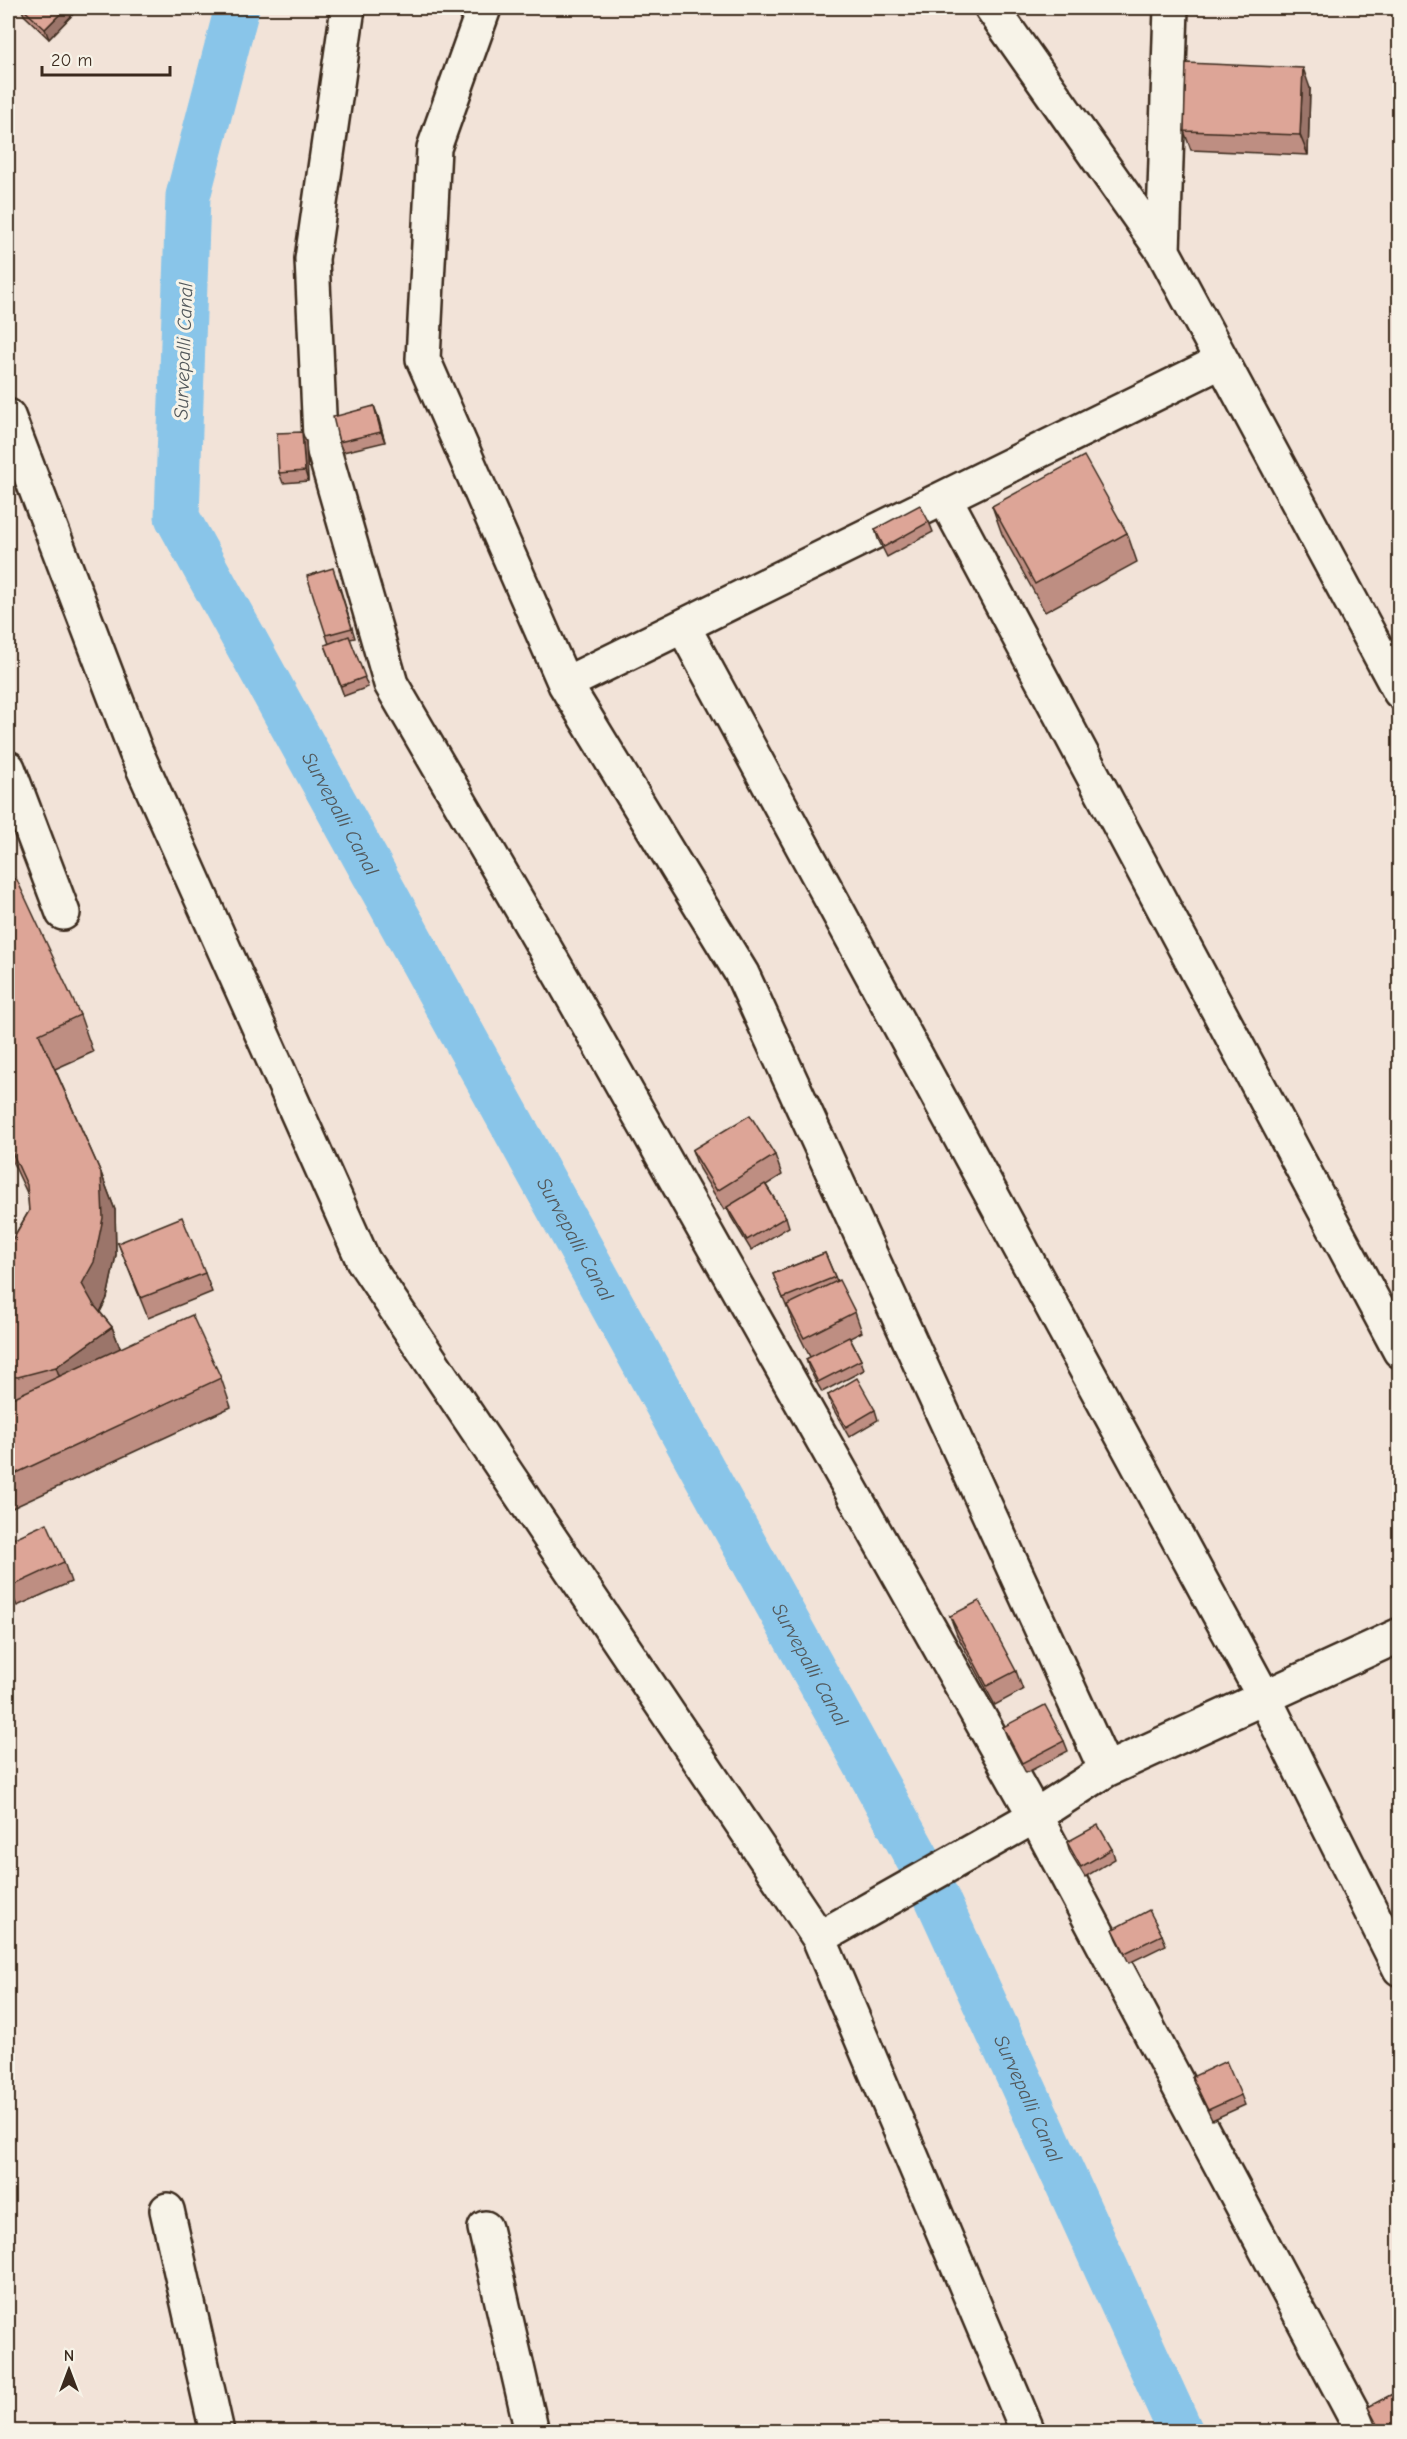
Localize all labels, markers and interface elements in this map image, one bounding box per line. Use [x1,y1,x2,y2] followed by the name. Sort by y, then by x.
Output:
[42,39,170,77] scale bar
[51,50,92,71] text: 20 m
[170,282,197,420] water label: Survepalli Canal
[297,748,384,880] water label: Survepalli Canal
[532,1173,619,1305] water label: Survepalli Canal
[767,1599,853,1731] water label: Survepalli Canal
[989,2031,1067,2166] water label: Survepalli Canal
[39,2340,99,2400] north arrow
[64,2347,74,2365] text: N

